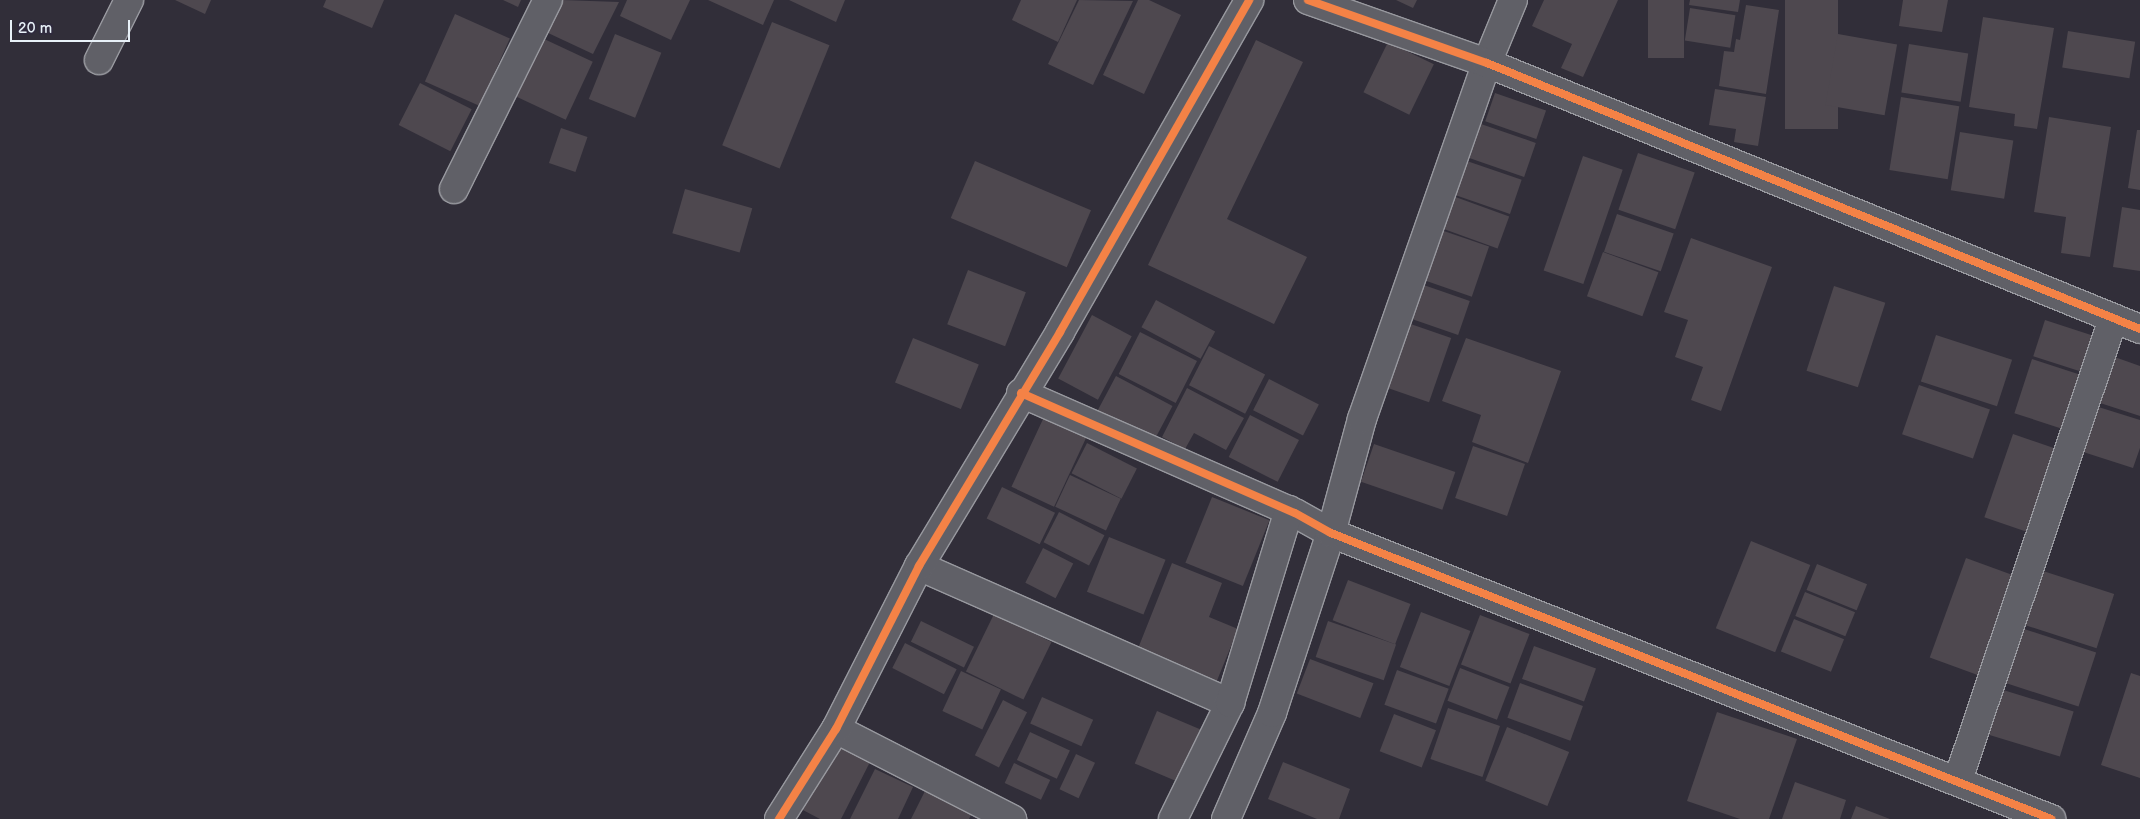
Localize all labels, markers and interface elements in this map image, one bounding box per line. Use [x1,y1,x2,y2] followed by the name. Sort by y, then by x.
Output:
[12,10,132,42] scale bar
[18,19,52,38] text: 20 m

